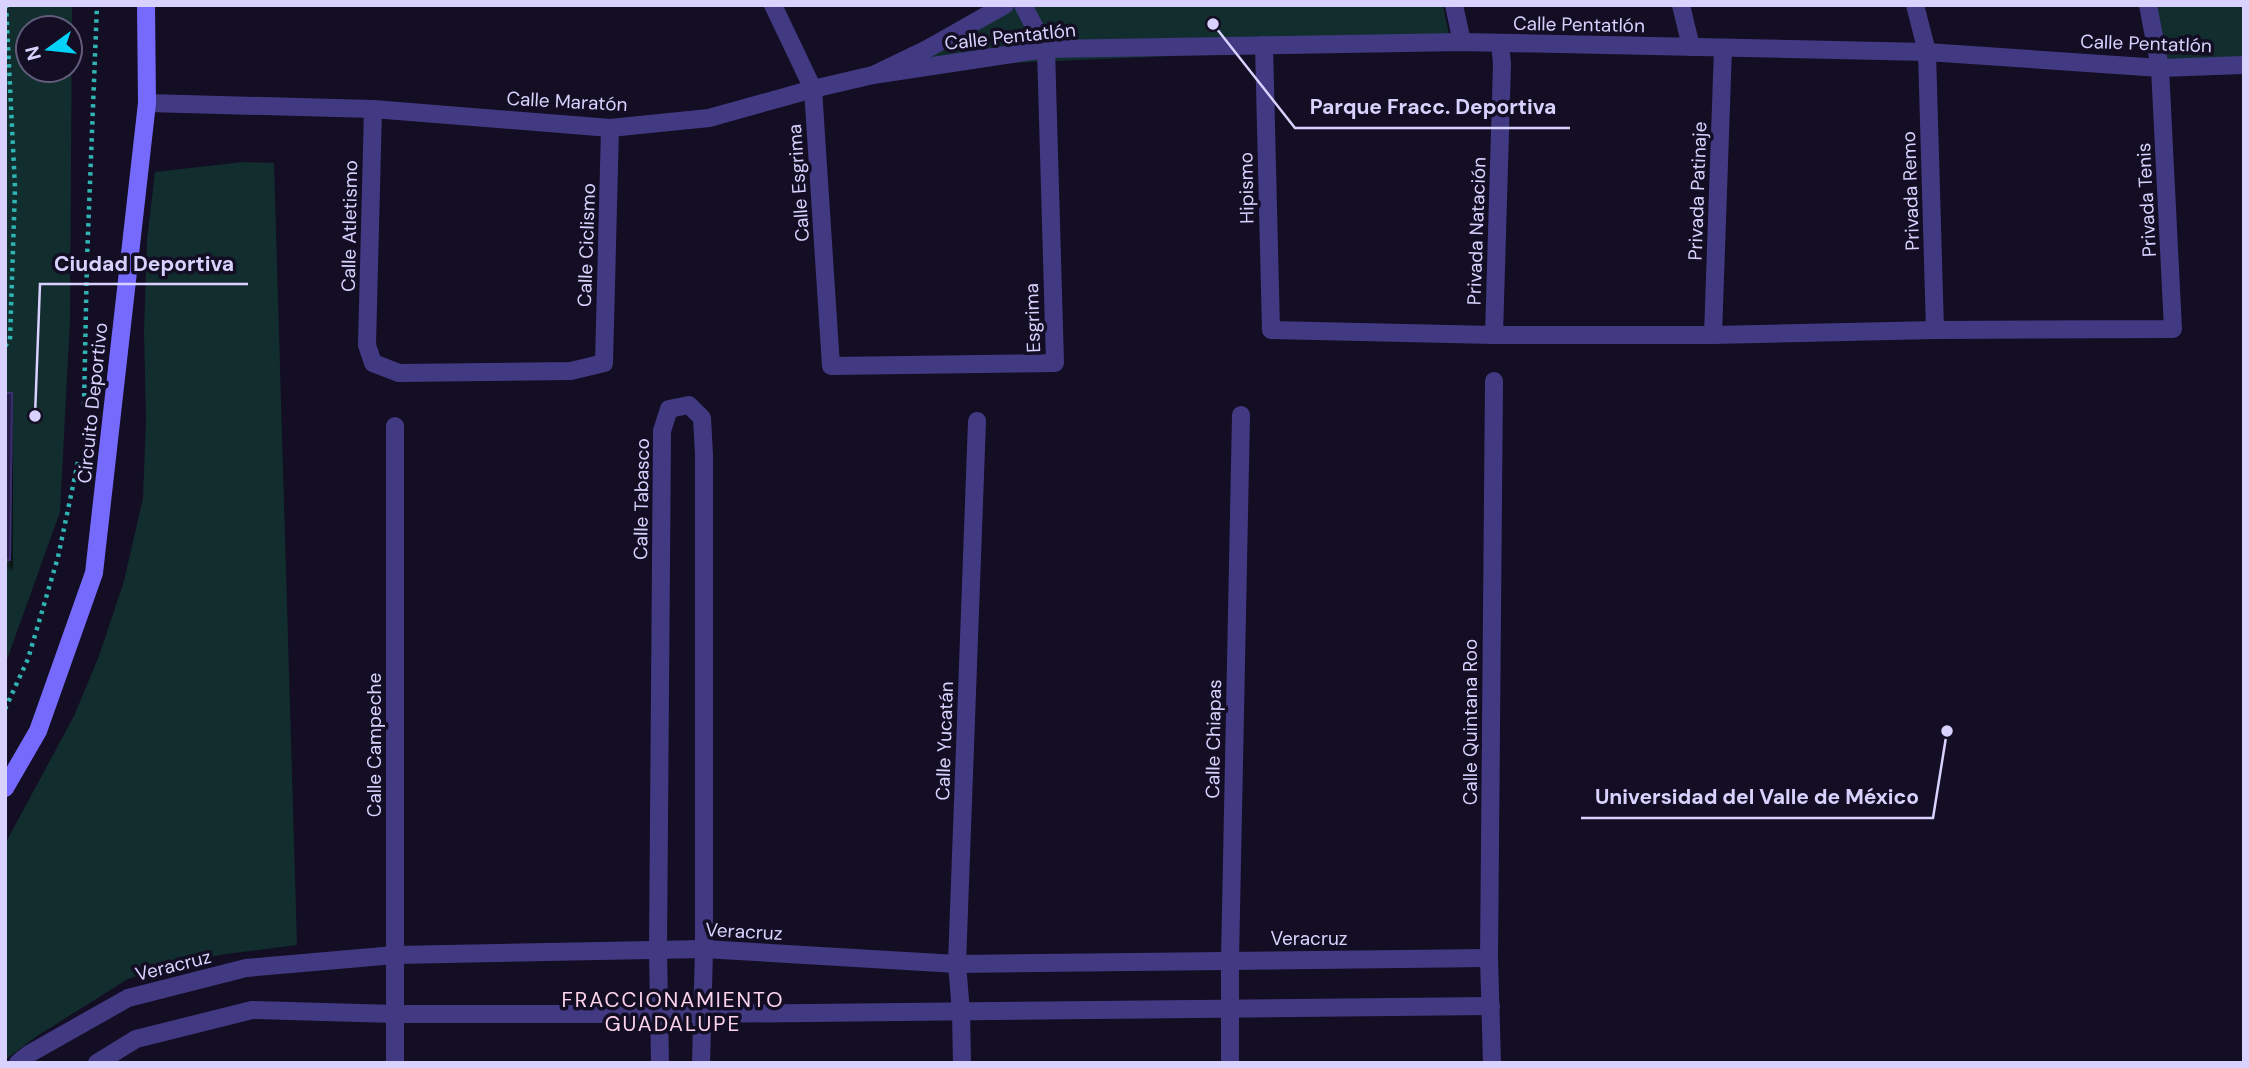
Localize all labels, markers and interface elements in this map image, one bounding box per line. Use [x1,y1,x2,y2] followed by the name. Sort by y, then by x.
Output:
[1513,11,1645,38] street label: Calle Pentatlón
[14,14,84,84] north arrow
[943,17,1077,56] street label: Calle Pentatlón
[2080,29,2212,58] street label: Calle Pentatlón
[19,43,47,63] text: N
[506,86,628,117] street label: Calle Maratón
[1295,86,1570,128] callout: Parque Fracc. Deportiva
[1310,93,1556,121] text: Parque Fracc. Deportiva
[1683,121,1712,261] street label: Privada Patinaje
[782,123,815,243] street label: Calle Esgrima
[1896,131,1925,251] street label: Privada Remo
[2131,142,2162,258] street label: Privada Tenis
[1233,152,1260,224] street label: Hipismo
[1461,156,1492,306] street label: Privada Natación
[336,160,363,292] street label: Calle Atletismo
[572,183,601,307] street label: Calle Ciclismo
[40,242,248,284] callout: Ciudad Deportiva
[54,250,234,278] text: Ciudad Deportiva
[1019,283,1046,353] street label: Esgrima
[72,321,113,485] street label: Circuito Deportivo
[628,438,655,560] street label: Calle Tabasco
[1458,639,1483,805] street label: Calle Quintana Roo
[362,673,387,817] street label: Calle Campeche
[1200,679,1227,799] street label: Calle Chiapas
[930,681,959,801] street label: Calle Yucatán
[1581,776,1933,818] callout: Universidad del Valle de México
[1595,783,1919,811] text: Universidad del Valle de México
[705,917,783,946] street label: Veracruz
[1270,926,1348,951] street label: Veracruz
[133,944,214,987] street label: Veracruz
[562,986,784,1038] district label: FRACCIONAMIENTO GUADALUPE

